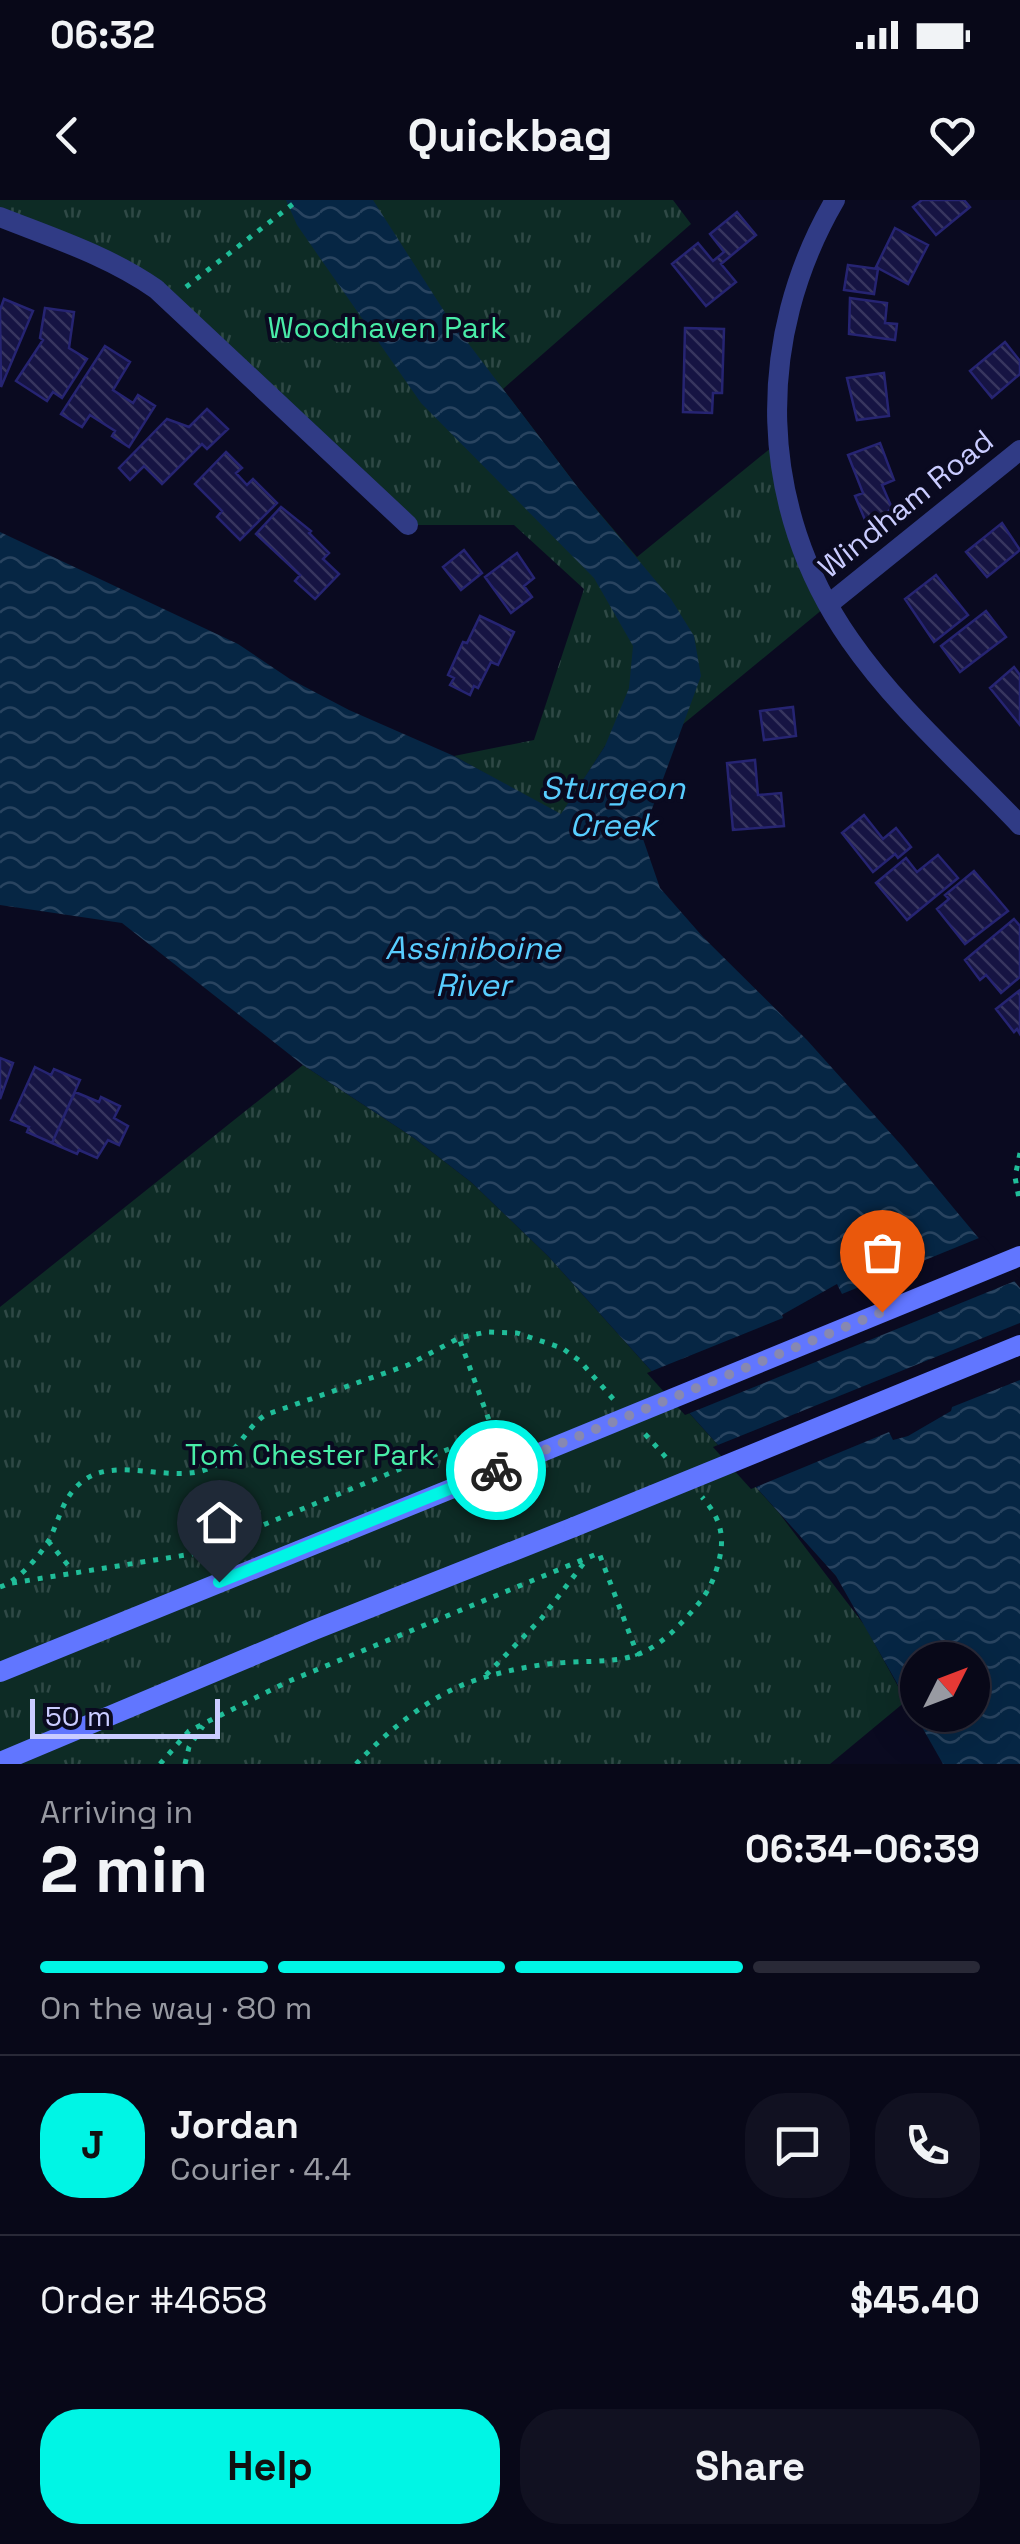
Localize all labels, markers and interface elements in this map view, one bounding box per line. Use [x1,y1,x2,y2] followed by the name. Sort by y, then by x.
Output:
[50,11,155,59] text: 06:32
[408,107,612,164] text: Quickbag
[40,108,95,163] icon: back
[925,108,980,163] icon: heart
[268,308,506,347] park label: Woodhaven Park
[810,421,1001,586] street label: Windham Road
[541,768,687,845] water label: Sturgeon Creek
[385,928,562,1005] water label: Assiniboine River
[840,1210,925,1313] pin
[855,1225,910,1280] icon: bag
[446,1420,546,1520] courier
[185,1435,435,1474] park label: Tom Chester Park
[469,1443,524,1498] icon: bike
[177,1480,262,1583] pin
[192,1495,247,1550] icon: home
[900,1642,990,1732] north arrow
[900,1642,990,1732] map controls
[30,1694,220,1738] scale bar
[45,1698,111,1734] text: 50 m
[40,1792,193,1832] text: Arriving in
[745,1825,980,1873] text: 06:34–06:39
[40,1828,208,1911] text: 2 min
[40,1988,312,2028] text: On the way · 80 m
[745,2093,850,2198] button: chat
[875,2093,980,2198] button: phone
[170,2101,299,2149] text: Jordan
[81,2121,104,2169] text: J
[170,2149,351,2189] text: Courier · 4.4
[40,2276,267,2324] text: Order #4658
[850,2276,980,2324] text: $45.40
[40,2409,500,2524] button: Help
[520,2409,980,2524] button: Share

